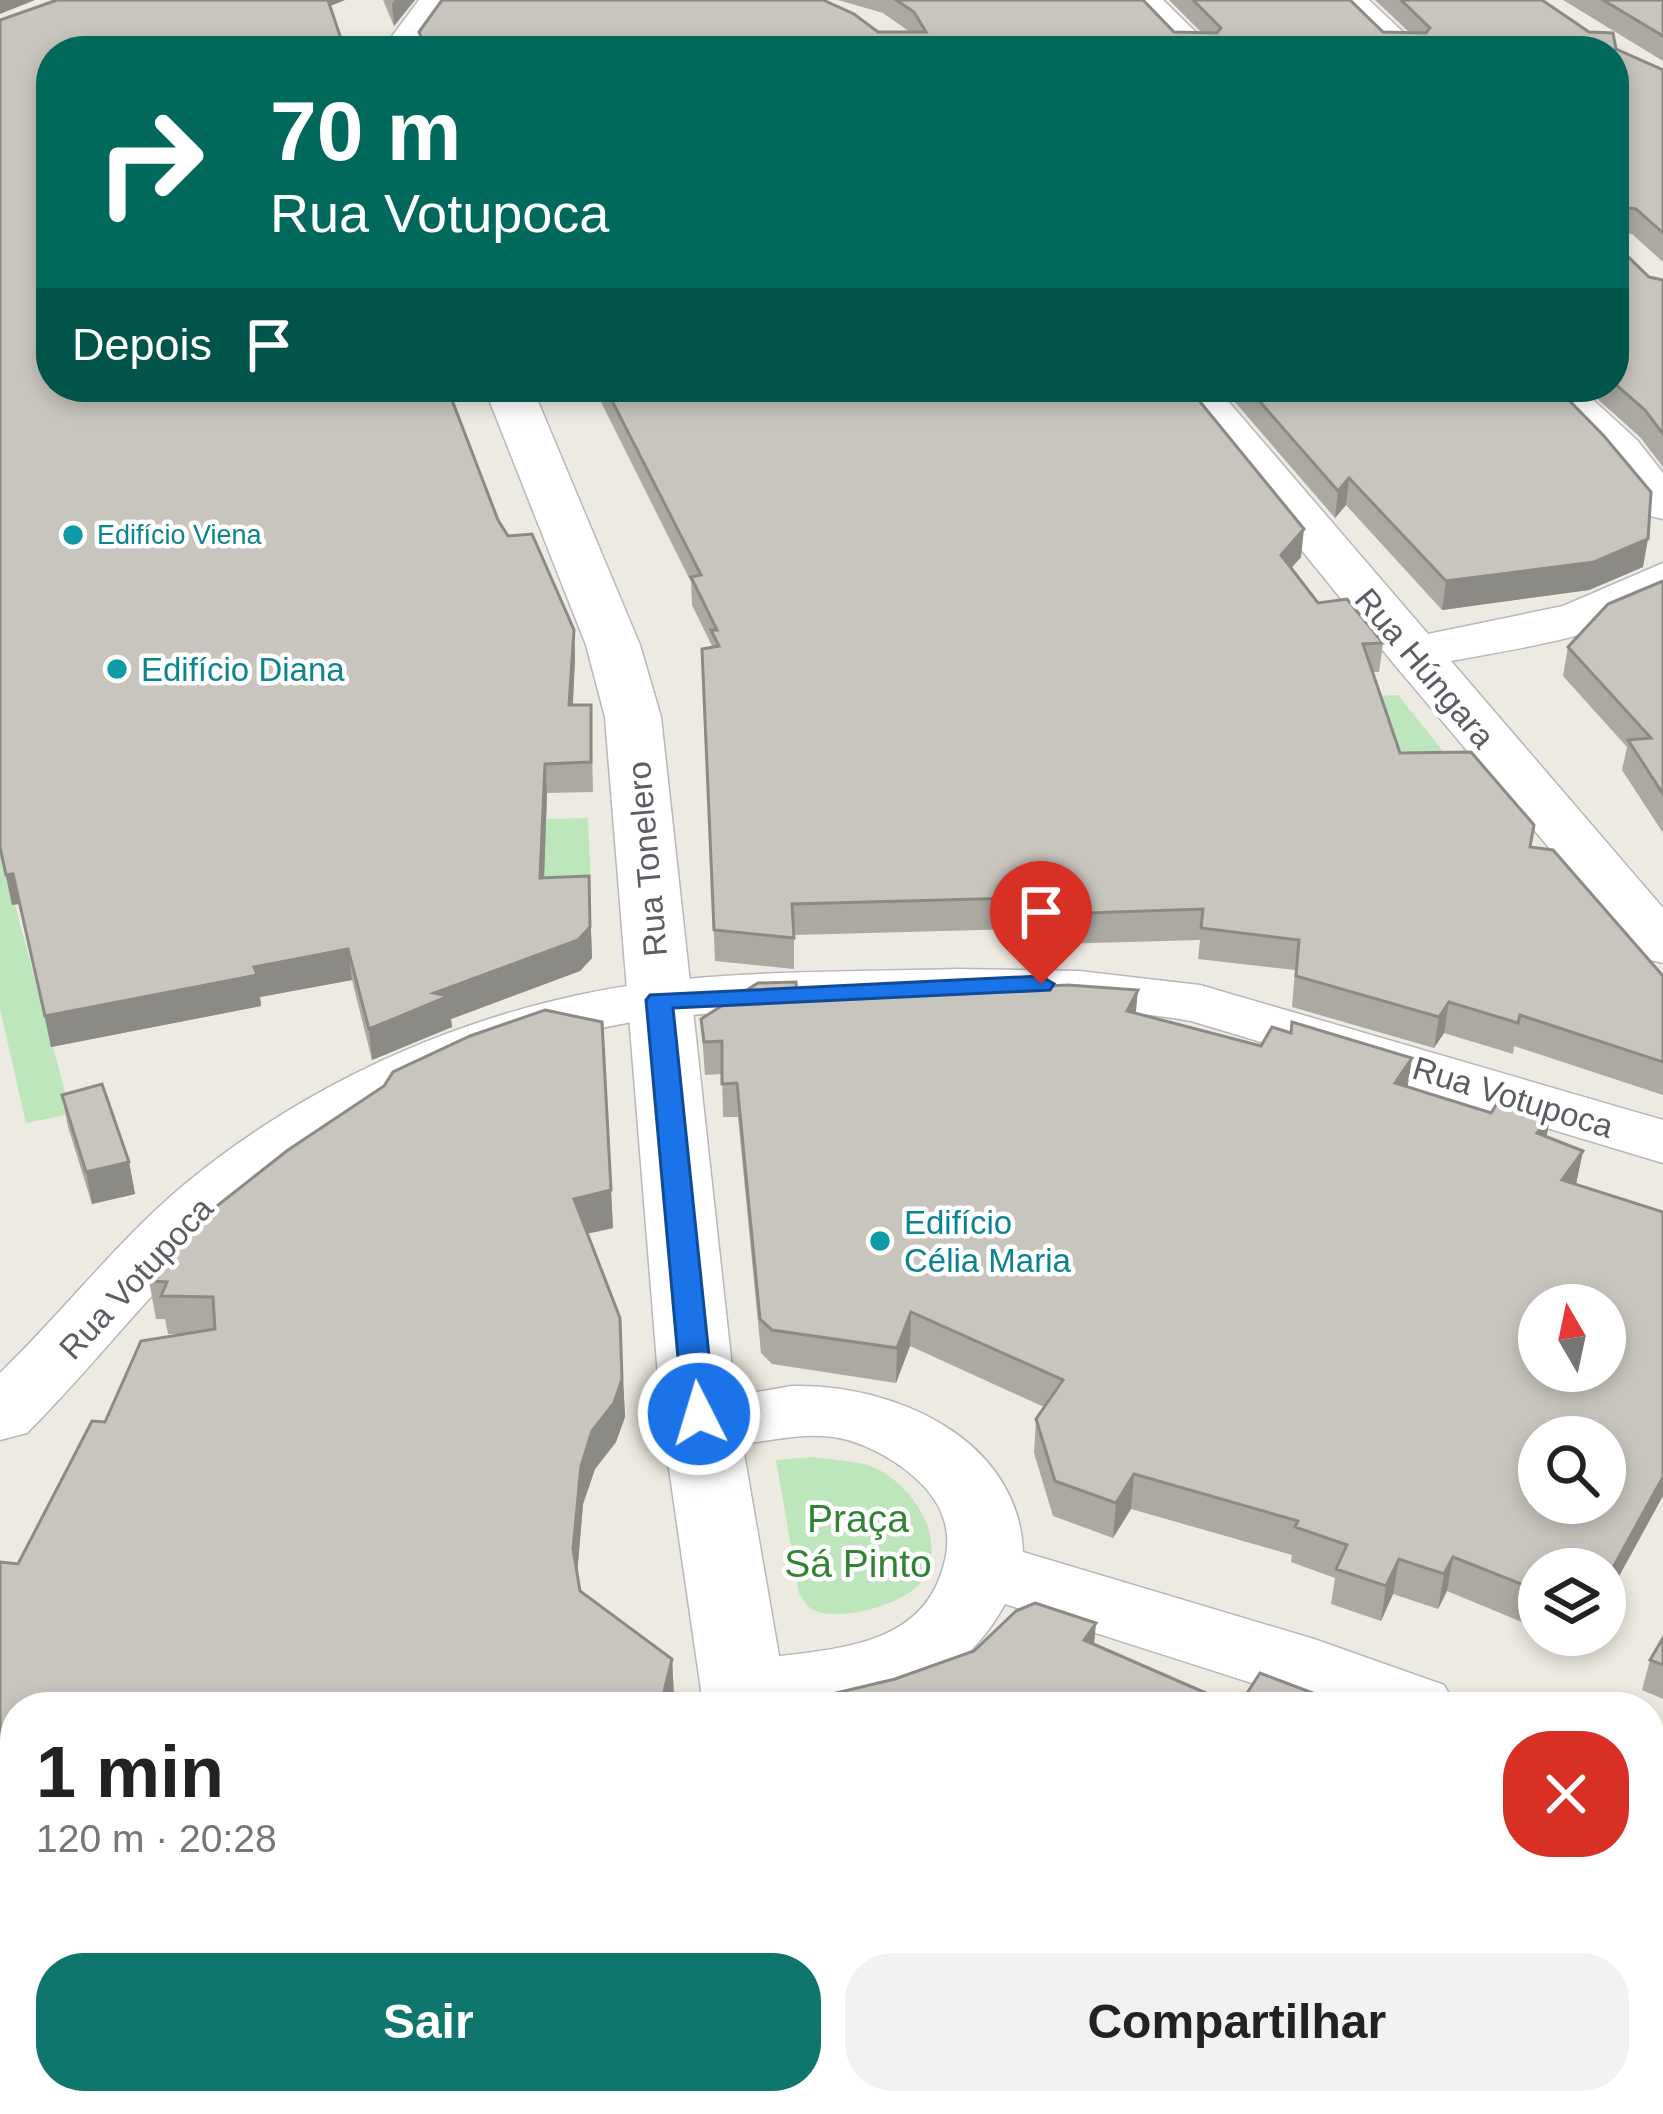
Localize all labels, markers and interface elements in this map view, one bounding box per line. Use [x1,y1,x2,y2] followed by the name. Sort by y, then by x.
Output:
[72,84,228,240] icon: right
[270,84,461,178] text: 70 m
[270,183,609,243] text: Rua Votupoca
[236,312,302,378] icon: arrive
[72,319,212,370] text: Depois
[97,520,263,550] place label: Edifício Viena
[60,522,86,548] marker: Edifício Viena
[1348,581,1503,756] street label: Rua Húngara
[141,651,345,688] place label: Edifício Diana
[104,656,130,682] marker: Edifício Diana
[620,760,674,958] street label: Rua Tonelero
[990,861,1092,984] pin
[1008,879,1074,945] icon: arrive
[1408,1049,1618,1145] street label: Rua Votupoca
[52,1189,221,1366] street label: Rua Votupoca
[904,1204,1072,1279] place label: Edifício Célia Maria
[867,1228,893,1254] marker: Edifício Célia Maria
[1518,1284,1626,1392] north arrow
[1518,1284,1626,1656] map controls
[636,1351,762,1477] position arrow
[1518,1416,1626,1524] button: search
[784,1497,932,1585] park label: Praça Sá Pinto
[1518,1548,1626,1656] button: layers
[1503,1731,1629,1857] button: close
[36,1732,224,1812] text: 1 min
[36,1817,277,1860] text: 120 m · 20:28
[36,1953,821,2091] button: Sair
[845,1953,1629,2091] button: Compartilhar

